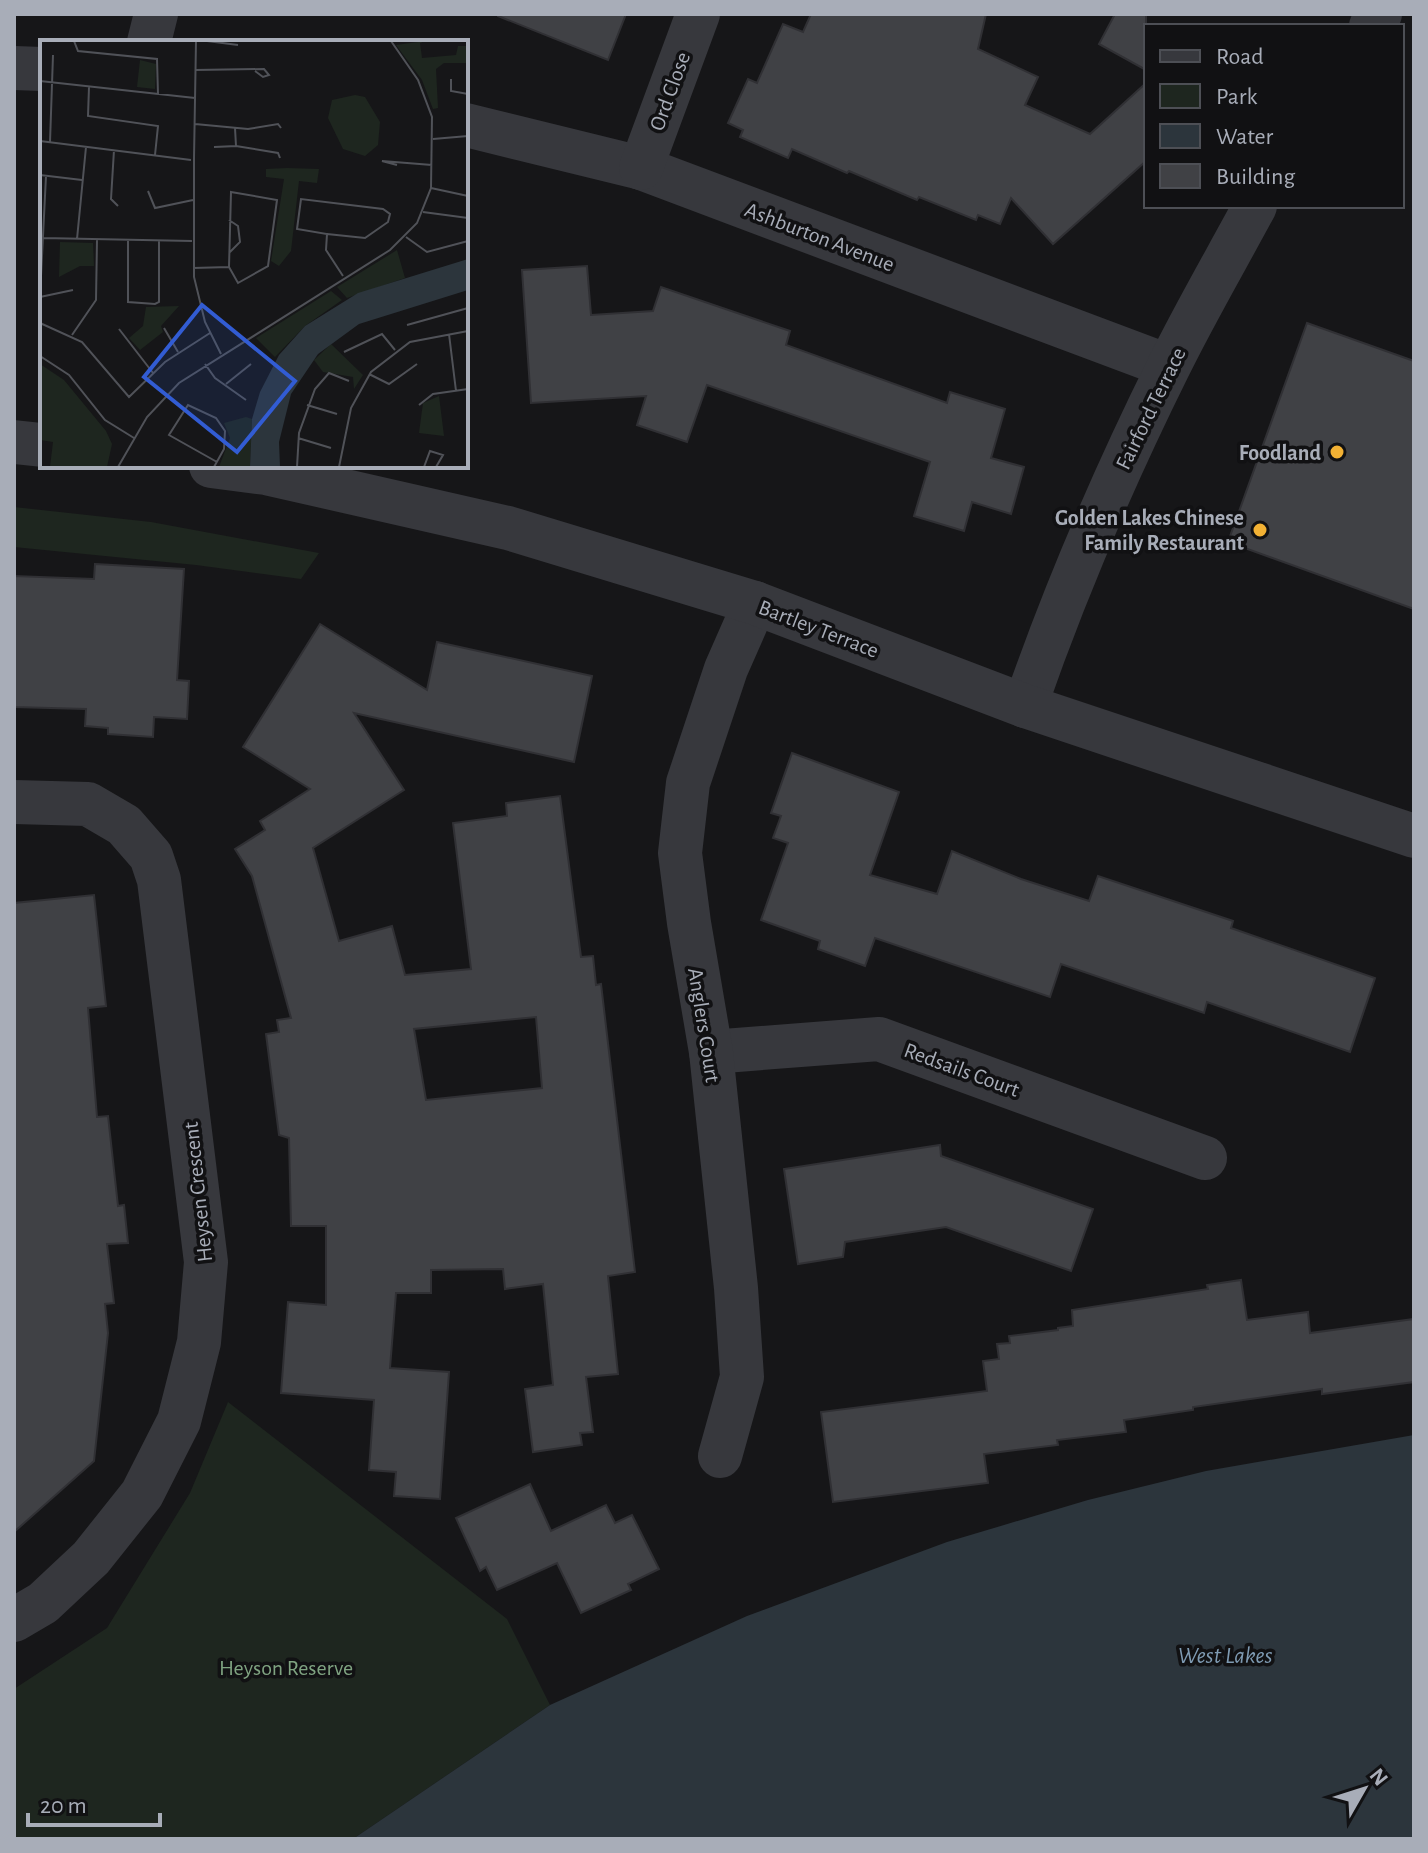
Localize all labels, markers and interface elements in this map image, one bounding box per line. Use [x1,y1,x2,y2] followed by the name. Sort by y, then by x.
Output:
[1144,24,1404,208] legend
[40,40,468,468] inset map
[1216,45,1264,69] text: Road
[646,49,694,134] street label: Ord Close
[1216,85,1257,109] text: Park
[1216,125,1274,149] text: Water
[1216,165,1295,189] text: Building
[742,198,897,276] street label: Ashburton Avenue
[1112,344,1190,473] street label: Fairford Terrace
[1239,442,1321,464] place label: Foodland
[1328,443,1346,461] marker: Foodland
[1055,507,1245,555] place label: Golden Lakes Chinese Family Restaurant
[1251,521,1269,539] marker: Golden Lakes Chinese Family Restaurant
[756,596,882,662] street label: Bartley Terrace
[684,966,724,1084] street label: Anglers Court
[901,1039,1022,1101] street label: Redsails Court
[180,1121,216,1263] street label: Heysen Crescent
[1178,1644,1273,1668] water label: West Lakes
[219,1657,353,1679] park label: Heyson Reserve
[1324,1749,1404,1829] north arrow
[1365,1764,1392,1790] text: N
[28,1777,160,1827] scale bar
[40,1794,87,1818] text: 20 m

